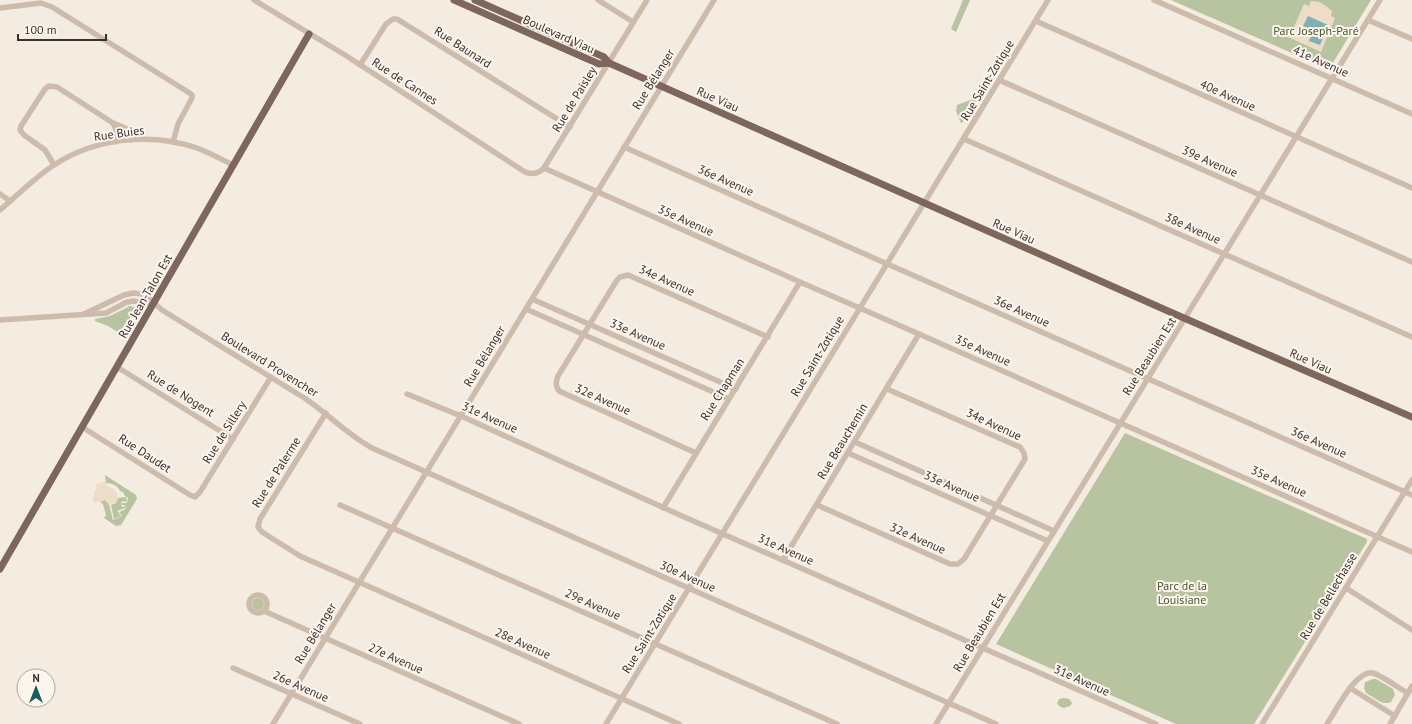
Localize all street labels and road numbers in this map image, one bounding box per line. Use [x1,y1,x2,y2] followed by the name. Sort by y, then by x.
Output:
[521,12,597,56] street label: Boulevard Viau
[432,23,494,71] street label: Rue Baunard
[957,37,1017,123] street label: Rue Saint-Zotique
[1291,42,1351,80] street label: 41e Avenue
[628,46,678,112] street label: Rue Bélanger
[369,54,441,108] street label: Rue de Cannes
[549,63,600,135] street label: Rue de Paisley
[1198,76,1258,114] street label: 40e Avenue
[694,83,742,115] street label: Rue Viau
[93,122,145,144] street label: Rue Buies
[1180,142,1240,180] street label: 39e Avenue
[696,161,756,199] street label: 36e Avenue
[656,201,716,239] street label: 35e Avenue
[1163,209,1223,247] street label: 38e Avenue
[990,215,1038,247] street label: Rue Viau
[115,251,175,341] street label: Rue Jean-Talon Est
[637,261,697,299] street label: 34e Avenue
[992,292,1052,330] street label: 36e Avenue
[787,313,847,399] street label: Rue Saint-Zotique
[1119,314,1179,398] street label: Rue Beaubien Est
[608,315,668,353] street label: 33e Avenue
[460,323,508,389] street label: Rue Bélanger
[219,328,321,400] street label: Boulevard Provencher
[953,331,1013,369] street label: 35e Avenue
[1287,345,1335,377] street label: Rue Viau
[697,355,747,423] street label: Rue Chapman
[145,366,217,420] street label: Rue de Nogent
[573,380,633,418] street label: 32e Avenue
[199,398,249,466] street label: Rue de Sillery
[460,398,520,436] street label: 31e Avenue
[813,400,871,482] street label: Rue Beauchemin
[964,405,1024,443] street label: 34e Avenue
[1289,423,1349,461] street label: 36e Avenue
[116,430,174,476] street label: Rue Daudet
[248,434,304,510] street label: Rue de Palerme
[1249,462,1309,500] street label: 35e Avenue
[922,467,982,505] street label: 33e Avenue
[888,519,948,557] street label: 32e Avenue
[756,530,816,568] street label: 31e Avenue
[1296,550,1360,642] street label: Rue de Bellechasse
[658,557,718,595] street label: 30e Avenue
[563,585,623,623] street label: 29e Avenue
[618,590,680,676] street label: Rue Saint-Zotique
[950,590,1008,674] street label: Rue Beaubien Est
[291,600,339,666] street label: Rue Bélanger
[493,624,553,662] street label: 28e Avenue
[366,639,426,677] street label: 27e Avenue
[1052,661,1112,699] street label: 31e Avenue
[271,667,331,705] street label: 26e Avenue

